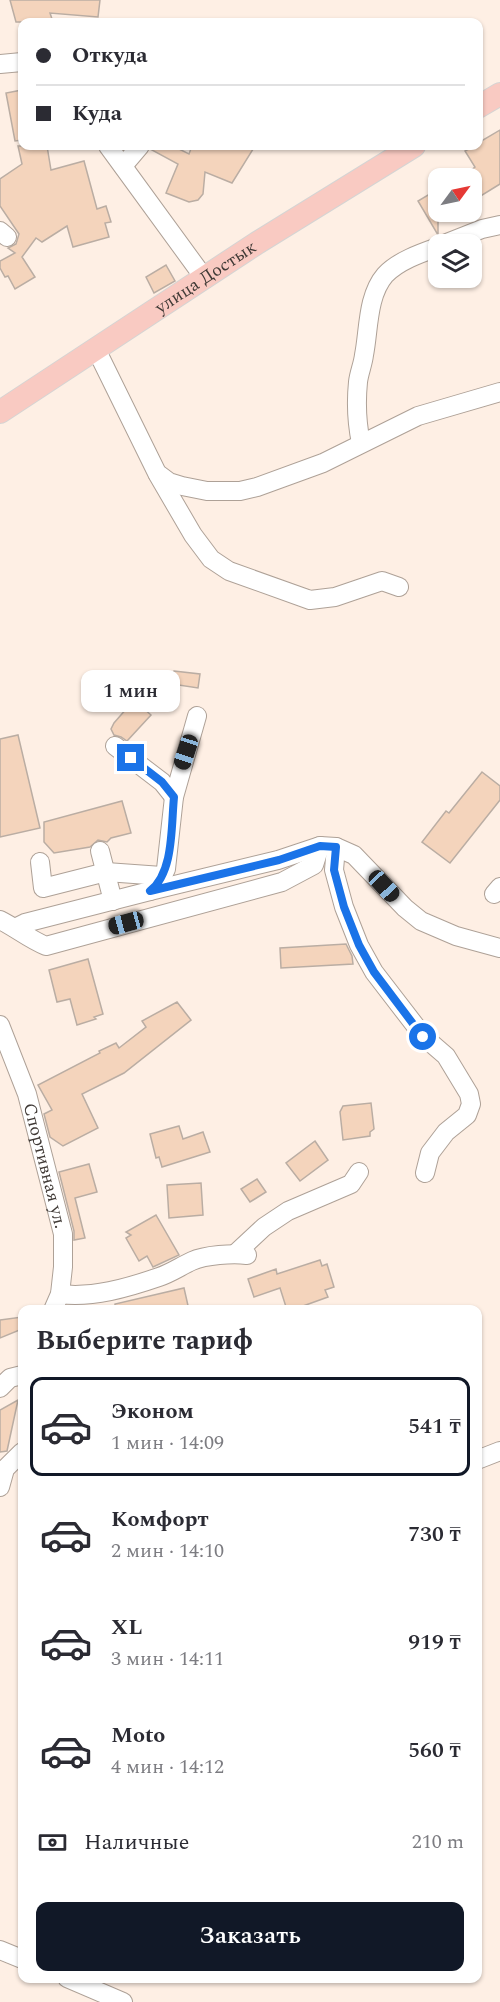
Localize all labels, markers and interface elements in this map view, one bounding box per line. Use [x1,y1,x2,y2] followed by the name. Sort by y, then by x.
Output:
[72,39,148,72] text: Откуда
[72,97,122,130] text: Куда
[428,168,482,222] north arrow
[428,168,482,288] map controls
[149,234,262,321] street label: улица Достык
[428,234,482,288] button: layers
[82,671,180,713] callout: 1 мин
[103,676,158,706] text: 1 мин
[172,732,200,772] car
[117,744,144,771] route end
[365,867,403,905] car
[106,910,146,936] car
[409,1023,436,1050] route start
[16,1100,74,1231] street label: Спортивная ул.
[36,1320,253,1362] text: Выберите тариф
[111,1395,194,1428] text: Эконом
[39,1400,93,1454] icon: car
[408,1410,461,1443] text: 541 ₸
[111,1428,224,1458] text: 1 мин · 14:09
[111,1503,209,1536] text: Комфорт
[39,1508,93,1562] icon: car
[408,1518,461,1551] text: 730 ₸
[111,1536,224,1566] text: 2 мин · 14:10
[111,1611,142,1644] text: XL
[39,1616,93,1670] icon: car
[408,1626,461,1659] text: 919 ₸
[111,1644,224,1674] text: 3 мин · 14:11
[111,1719,165,1752] text: Moto
[39,1724,93,1778] icon: car
[408,1734,461,1767] text: 560 ₸
[111,1752,224,1782] text: 4 мин · 14:12
[36,1826,69,1859] icon: cash
[84,1826,189,1859] text: Наличные
[412,1827,464,1857] text: 210 m
[36,1902,464,1971] button: Заказать

